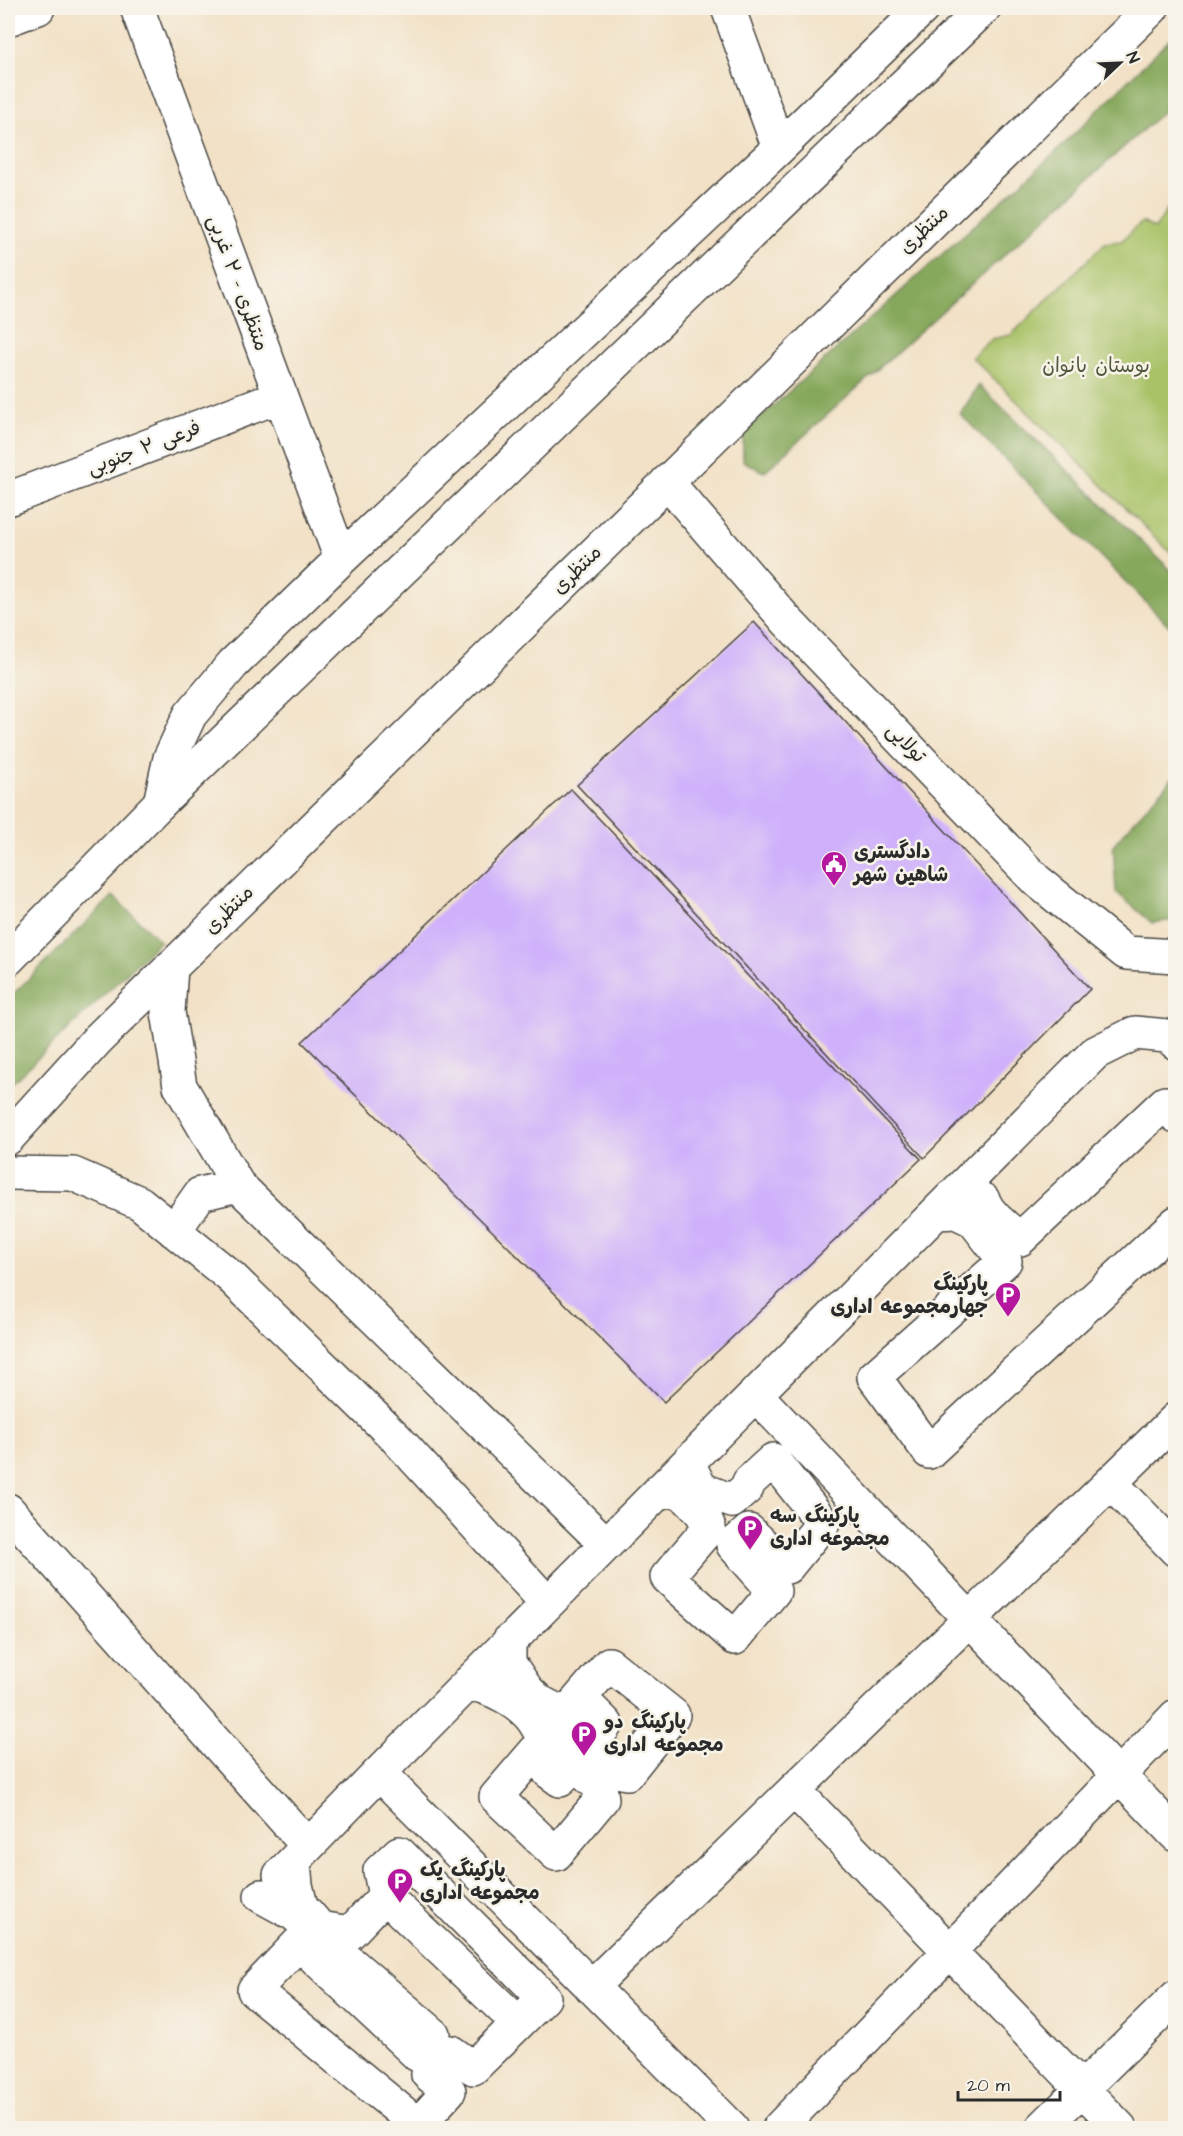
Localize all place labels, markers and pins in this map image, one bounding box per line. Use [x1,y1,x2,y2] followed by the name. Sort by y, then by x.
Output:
[852,838,948,889] place label: دادگستری شاهین شهر
[819,849,849,887] public building icon: دادگستری شاهین شهر
[830,1270,988,1321] place label: پارکینگ جهارمجموعه اداری
[993,1280,1023,1318] parking icon: پارکینگ جهارمجموعه اداری
[770,1502,890,1553] place label: پارکینگ سه مجموعه اداری
[735,1513,765,1551] parking icon: پارکینگ سه مجموعه اداری
[602,1708,724,1759] place label: پارکینگ دو مجموعه اداری
[569,1719,599,1757] parking icon: پارکینگ دو مجموعه اداری
[420,1856,540,1907] place label: پارکینگ یک مجموعه اداری
[385,1866,415,1904] parking icon: پارکینگ یک مجموعه اداری

